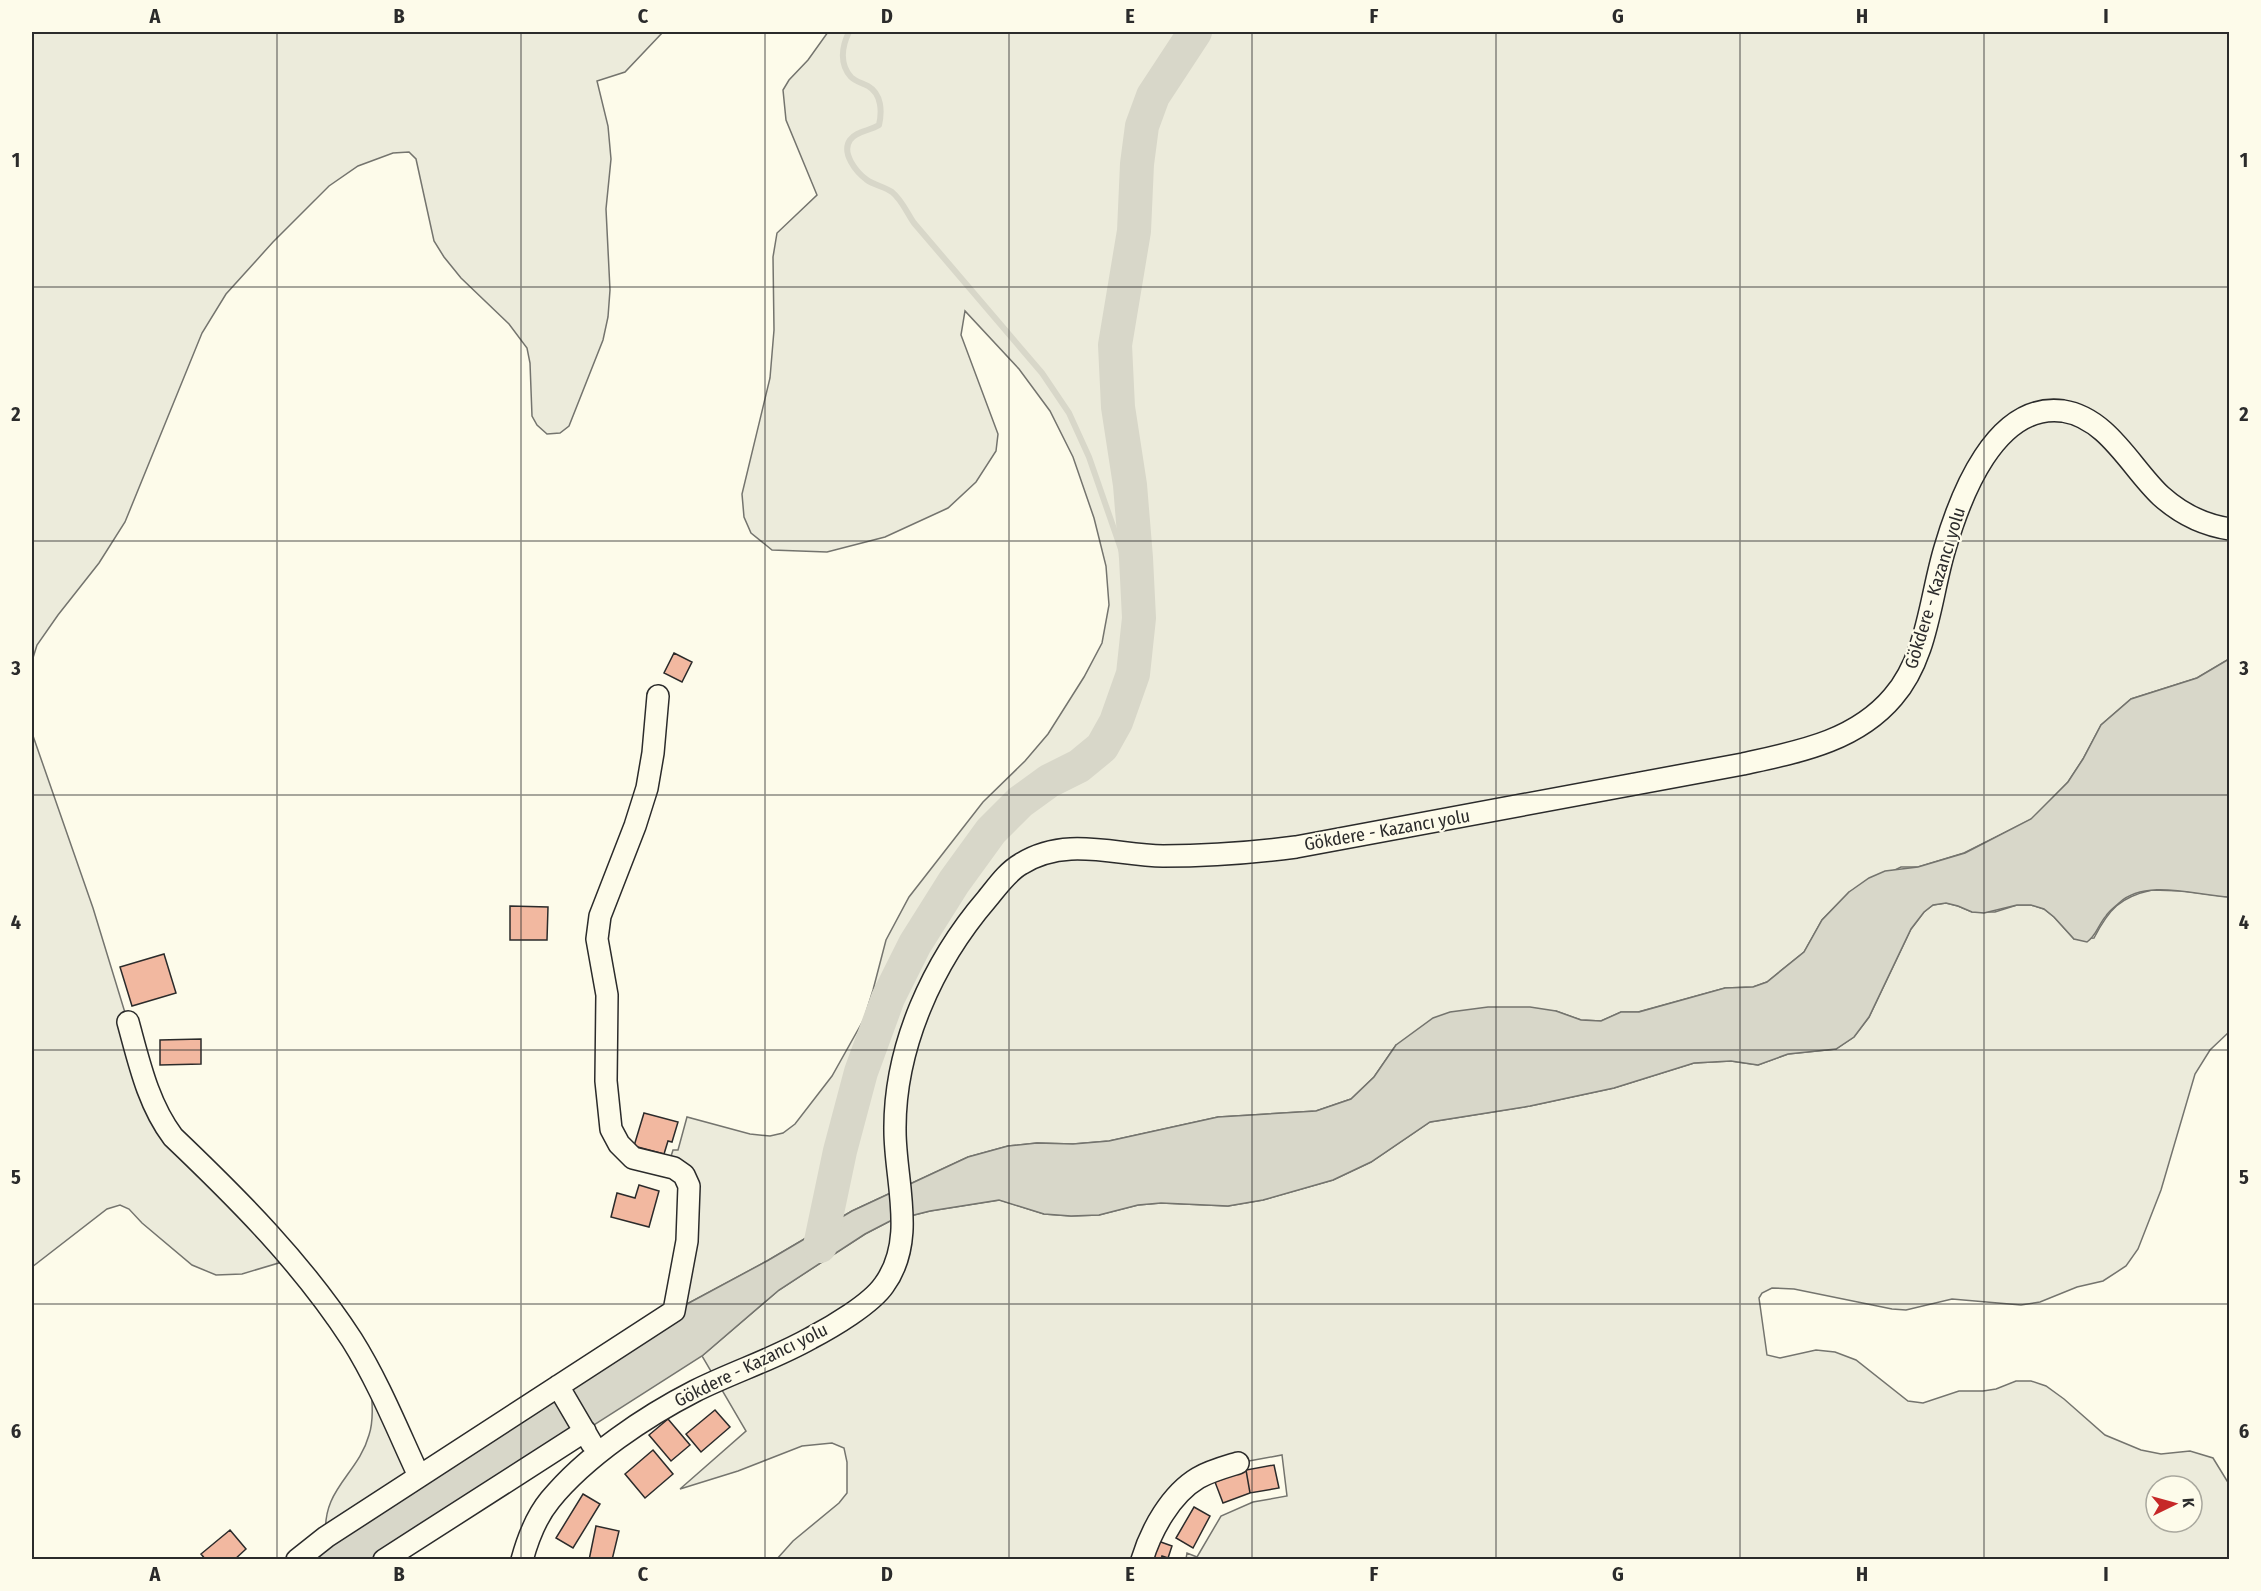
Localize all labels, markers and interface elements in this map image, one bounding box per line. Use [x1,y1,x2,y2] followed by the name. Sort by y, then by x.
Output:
[149,4,162,28] text: A
[393,4,405,28] text: B
[638,4,649,28] text: C
[881,4,893,28] text: D
[1125,4,1135,28] text: E
[1370,4,1379,28] text: F
[1612,4,1624,28] text: G
[1856,4,1868,28] text: H
[2103,4,2109,28] text: I
[12,148,20,172] text: 1
[2240,148,2248,172] text: 1
[10,402,21,426] text: 2
[2238,402,2249,426] text: 2
[1900,505,1970,671] street label: Gökdere - Kazancı yolu
[10,656,21,680] text: 3
[2238,656,2249,680] text: 3
[1302,805,1472,855] street label: Gökdere - Kazancı yolu
[11,910,21,934] text: 4
[2239,910,2249,934] text: 4
[11,1165,21,1189] text: 5
[2239,1165,2249,1189] text: 5
[671,1318,831,1412] street label: Gökdere - Kazancı yolu
[11,1419,21,1443] text: 6
[2239,1419,2249,1443] text: 6
[2144,1474,2204,1534] north arrow
[2179,1497,2198,1509] text: K
[149,1562,162,1586] text: A
[393,1562,405,1586] text: B
[638,1562,649,1586] text: C
[881,1562,893,1586] text: D
[1125,1562,1135,1586] text: E
[1370,1562,1379,1586] text: F
[1612,1562,1624,1586] text: G
[1856,1562,1868,1586] text: H
[2103,1562,2109,1586] text: I

